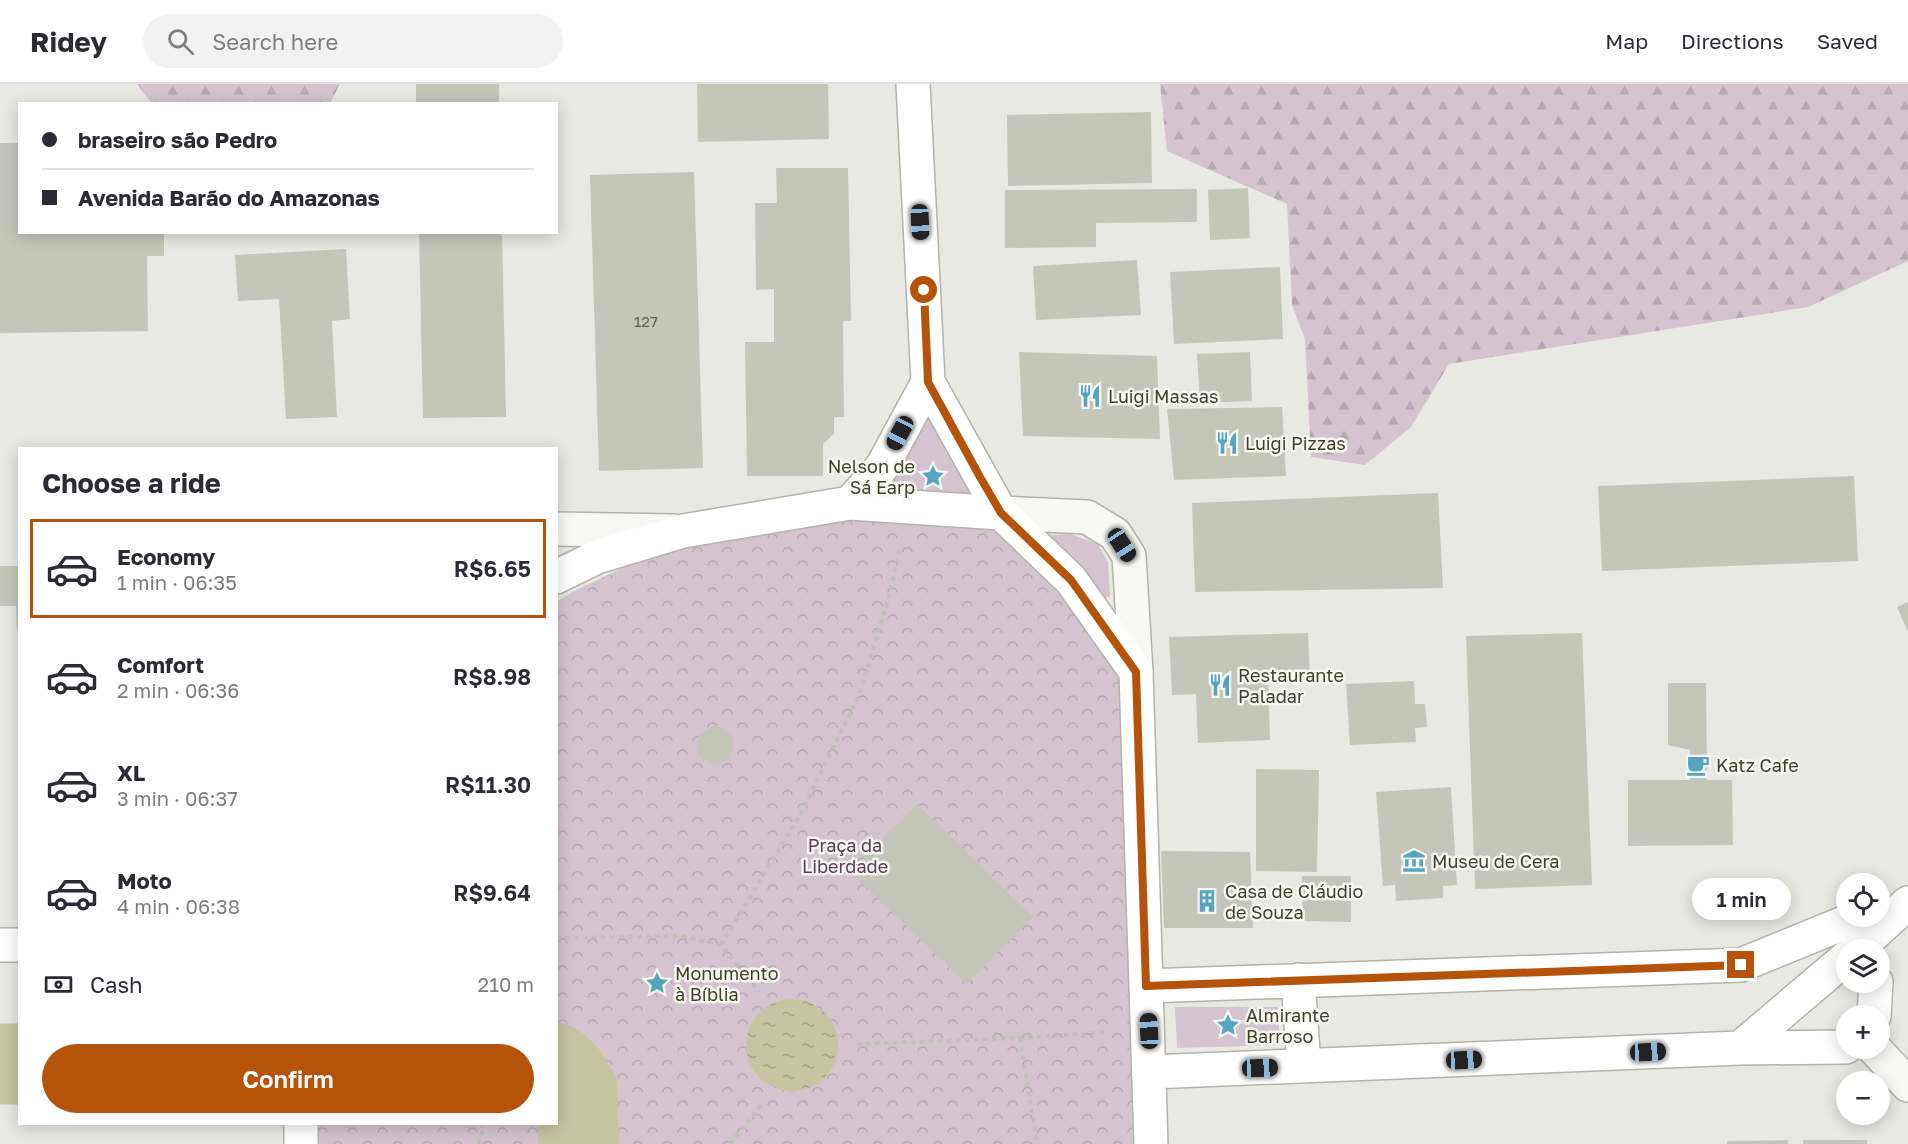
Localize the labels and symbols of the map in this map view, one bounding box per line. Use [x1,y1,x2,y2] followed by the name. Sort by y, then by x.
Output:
[910,204,930,240] car
[910,276,937,303] route start
[634,312,658,330] house number: 127
[1077,383,1103,409] restaurant icon: Luigi Massas
[1108,385,1218,407] place label: Luigi Massas
[884,413,916,453] car
[1214,430,1240,456] restaurant icon: Luigi Pizzas
[1245,432,1346,454] place label: Luigi Pizzas
[828,455,915,498] place label: Nelson de Sá Earp
[920,463,946,489] place icon: Nelson de Sá Earp
[1105,525,1139,565] car
[1238,664,1344,707] place label: Restaurante Paladar
[1207,672,1233,698] restaurant icon: Restaurante Paladar
[1685,752,1711,778] cafe icon: Katz Cafe
[1716,754,1799,776] place label: Katz Cafe
[802,834,888,877] park label: Praça da Liberdade
[1401,848,1427,874] museum icon: Museu de Cera
[1432,850,1559,872] place label: Museu de Cera
[1692,878,1790,920] callout: 1 min
[1225,880,1363,923] place label: Casa de Cláudio de Souza
[1194,888,1220,914] building icon: Casa de Cláudio de Souza
[1727,951,1754,978] route end
[675,962,779,1005] place label: Monumento à Bíblia
[644,970,670,996] place icon: Monumento à Bíblia
[1246,1004,1330,1047] place label: Almirante Barroso
[1215,1012,1241,1038] place icon: Almirante Barroso
[1139,1013,1159,1049] car
[1630,1042,1666,1062] car
[1446,1050,1482,1070] car
[1242,1058,1278,1078] car

